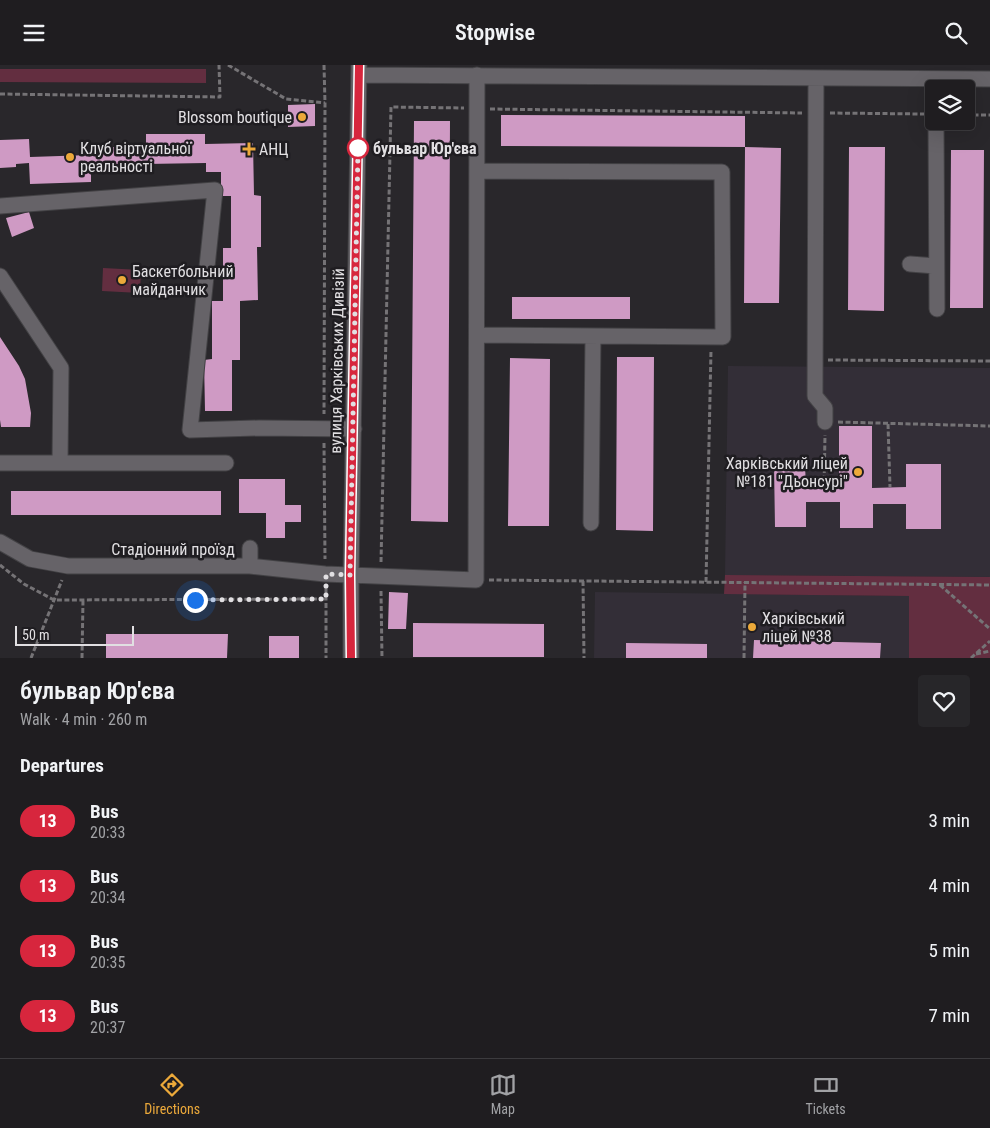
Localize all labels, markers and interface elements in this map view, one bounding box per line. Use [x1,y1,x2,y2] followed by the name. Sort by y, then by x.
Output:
[20,19,48,47] icon: menu
[942,19,970,47] icon: search
[455,20,535,45] text: Stopwise
[925,80,975,130] map controls
[925,80,975,130] button: layers
[178,108,292,127] place label: Blossom boutique
[296,111,308,123] marker: Blossom boutique
[347,137,369,159] marker: бульвар Юр'єва
[80,139,192,176] place label: Клуб віртуальної реальності
[373,139,477,158] place label: бульвар Юр'єва
[259,140,288,159] place label: АНЦ
[243,143,255,155] marker: АНЦ
[64,151,76,163] marker: Клуб віртуальної реальності
[132,262,234,299] place label: Баскетбольний майданчик
[326,268,348,454] street label: вулиця Харківських Дивізій
[116,274,128,286] marker: Баскетбольний майданчик
[726,454,848,491] place label: Харківський ліцей №181 "Дьонсурі"
[852,466,864,478] marker: Харківський ліцей №181 "Дьонсурі"
[111,540,235,559] street label: Стадіонний проїзд
[183,588,208,613] your location
[762,609,845,646] place label: Харківський ліцей №38
[746,621,758,633] marker: Харківський ліцей №38
[15,623,134,646] scale bar
[22,627,50,643] text: 50 m
[918,675,970,727] button: heart
[20,677,175,705] text: бульвар Юр'єва
[20,710,147,729] text: Walk · 4 min · 260 m
[20,754,104,777] text: Departures
[90,800,119,823] text: Bus
[928,809,970,832] text: 3 min
[38,810,57,831] text: 13
[90,823,125,842] text: 20:33
[90,865,119,888] text: Bus
[928,874,970,897] text: 4 min
[38,875,57,896] text: 13
[90,888,125,907] text: 20:34
[90,930,119,953] text: Bus
[928,939,970,962] text: 5 min
[38,940,57,961] text: 13
[90,953,125,972] text: 20:35
[90,995,119,1018] text: Bus
[928,1004,970,1027] text: 7 min
[38,1005,57,1026] text: 13
[90,1018,125,1037] text: 20:37
[144,1071,200,1117] tab: Directions
[489,1071,517,1117] tab: Map
[805,1071,846,1117] tab: Tickets

